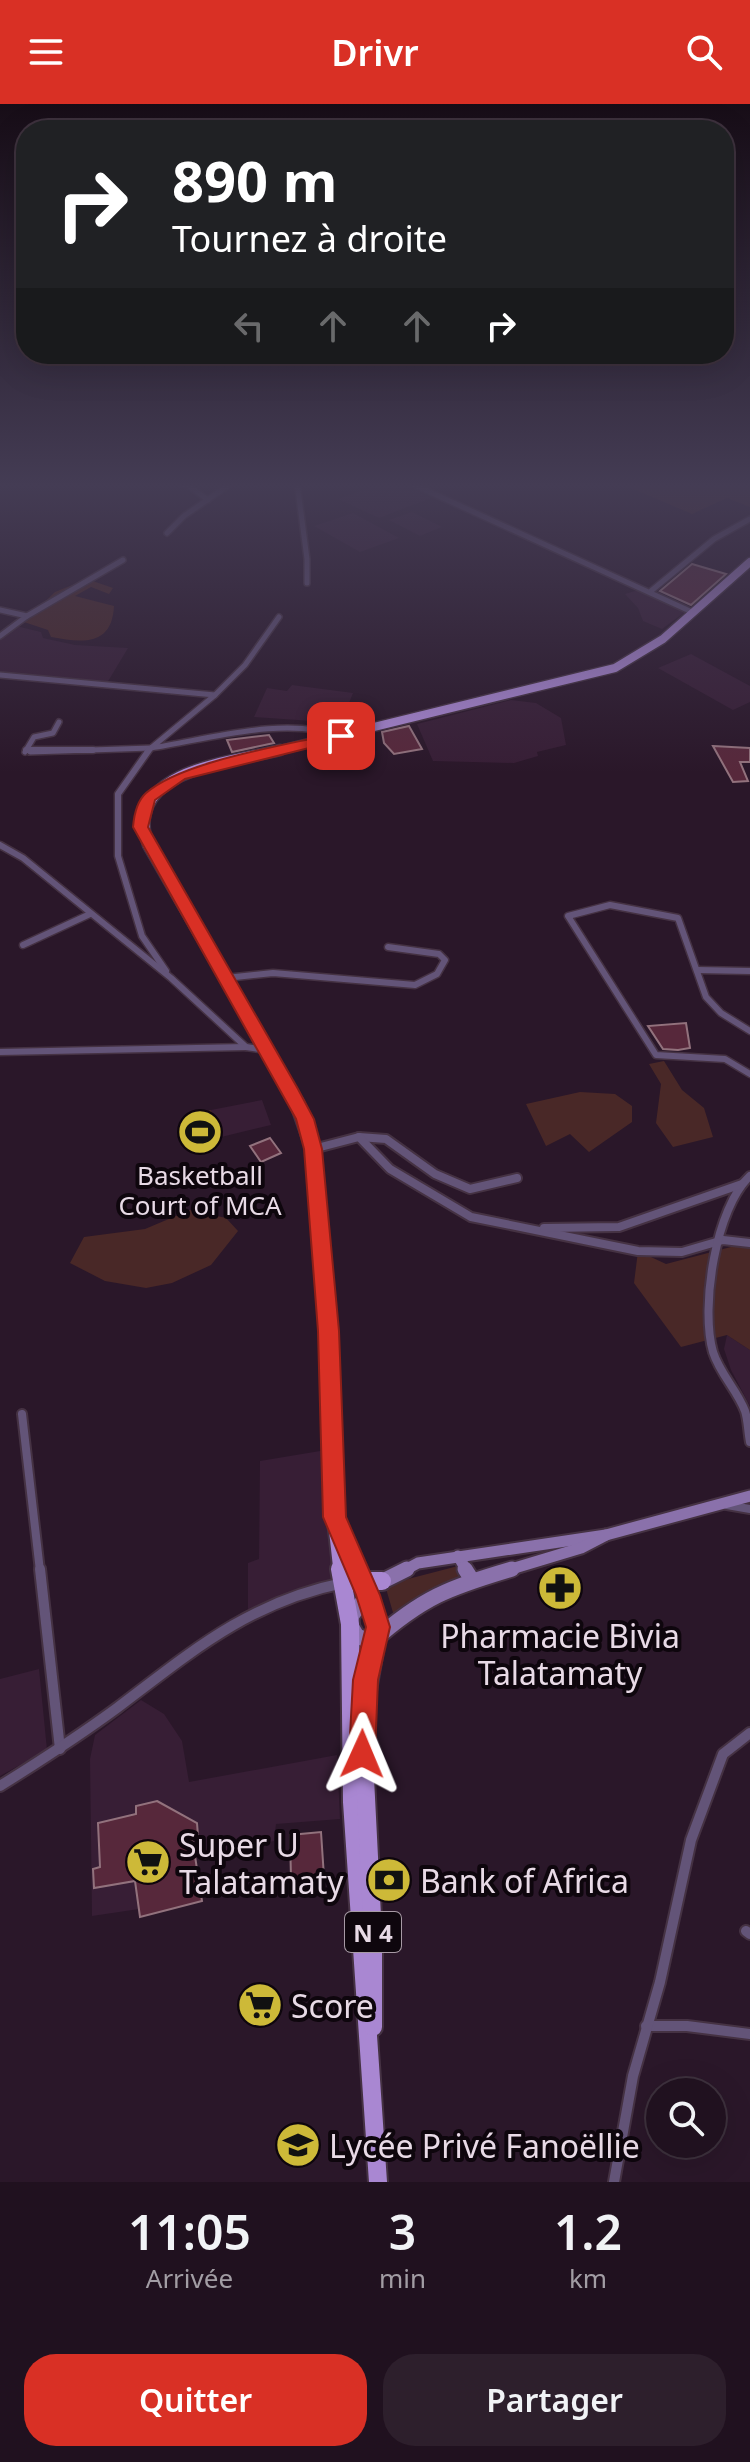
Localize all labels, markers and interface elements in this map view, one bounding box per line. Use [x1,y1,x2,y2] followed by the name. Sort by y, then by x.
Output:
[331,28,419,77] text: Drivr
[24,30,68,74] icon: menu
[682,30,726,74] icon: search
[172,142,337,218] text: 890 m
[40,152,144,256] icon: right
[172,214,447,263] text: Tournez à droite
[227,304,271,348] icon: left
[311,304,355,348] icon: ahead
[395,304,439,348] icon: ahead
[479,304,523,348] icon: right
[307,702,375,770] pin
[319,714,363,758] icon: arrive
[176,1108,224,1156] sports icon: Basketball Court of MCA
[118,1157,282,1223] place label: Basketball Court of MCA
[536,1564,584,1612] pharmacy icon: Pharmacie Bivia Talatamaty
[440,1614,680,1694] place label: Pharmacie Bivia Talatamaty
[320,1712,404,1796] position arrow
[179,1823,344,1903] place label: Super U Talatamaty
[124,1838,172,1886] supermarket icon: Super U Talatamaty
[365,1856,413,1904] bank icon: Bank of Africa
[420,1859,629,1902] place label: Bank of Africa
[345,1912,401,1952] road number: N 4
[236,1981,284,2029] supermarket icon: Score
[291,1984,374,2027] place label: Score
[646,2078,726,2158] map controls
[646,2078,726,2158] button: search
[274,2121,322,2169] school or university icon: Lycée Privé Fanoëllie
[329,2124,640,2167] place label: Lycée Privé Fanoëllie
[128,2199,251,2264] text: 11:05
[389,2199,416,2264] text: 3
[554,2199,622,2264] text: 1.2
[146,2260,233,2296] text: Arrivée
[379,2260,426,2296] text: min
[569,2260,607,2296] text: km
[24,2354,367,2446] button: Quitter
[383,2354,726,2446] button: Partager

